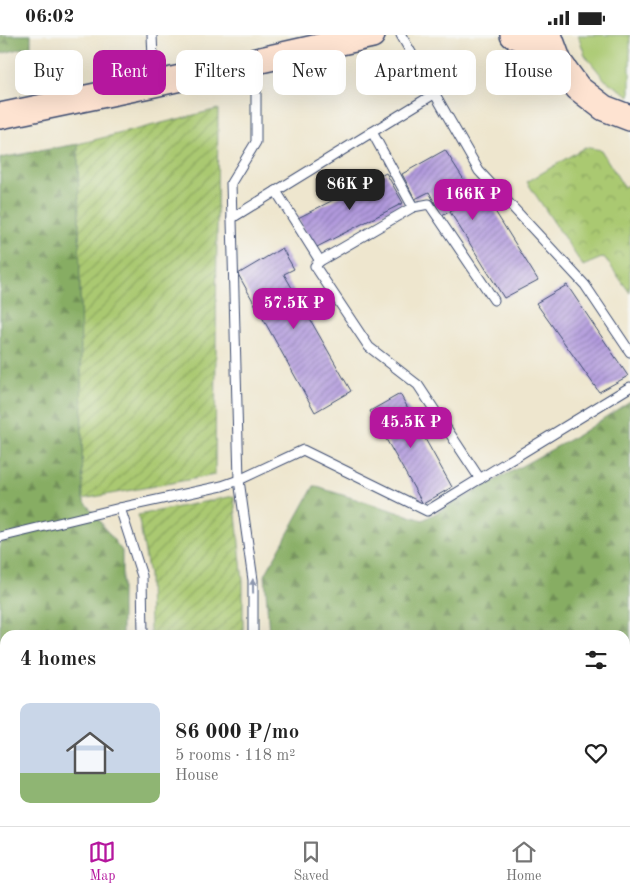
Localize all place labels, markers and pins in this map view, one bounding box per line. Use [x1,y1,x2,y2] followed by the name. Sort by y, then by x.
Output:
[315,169,385,211] pin: 86K ₽
[432,179,514,221] pin: 166K ₽
[248,287,340,330] pin: 57.5K ₽
[365,407,457,449] pin: 45.5K ₽

